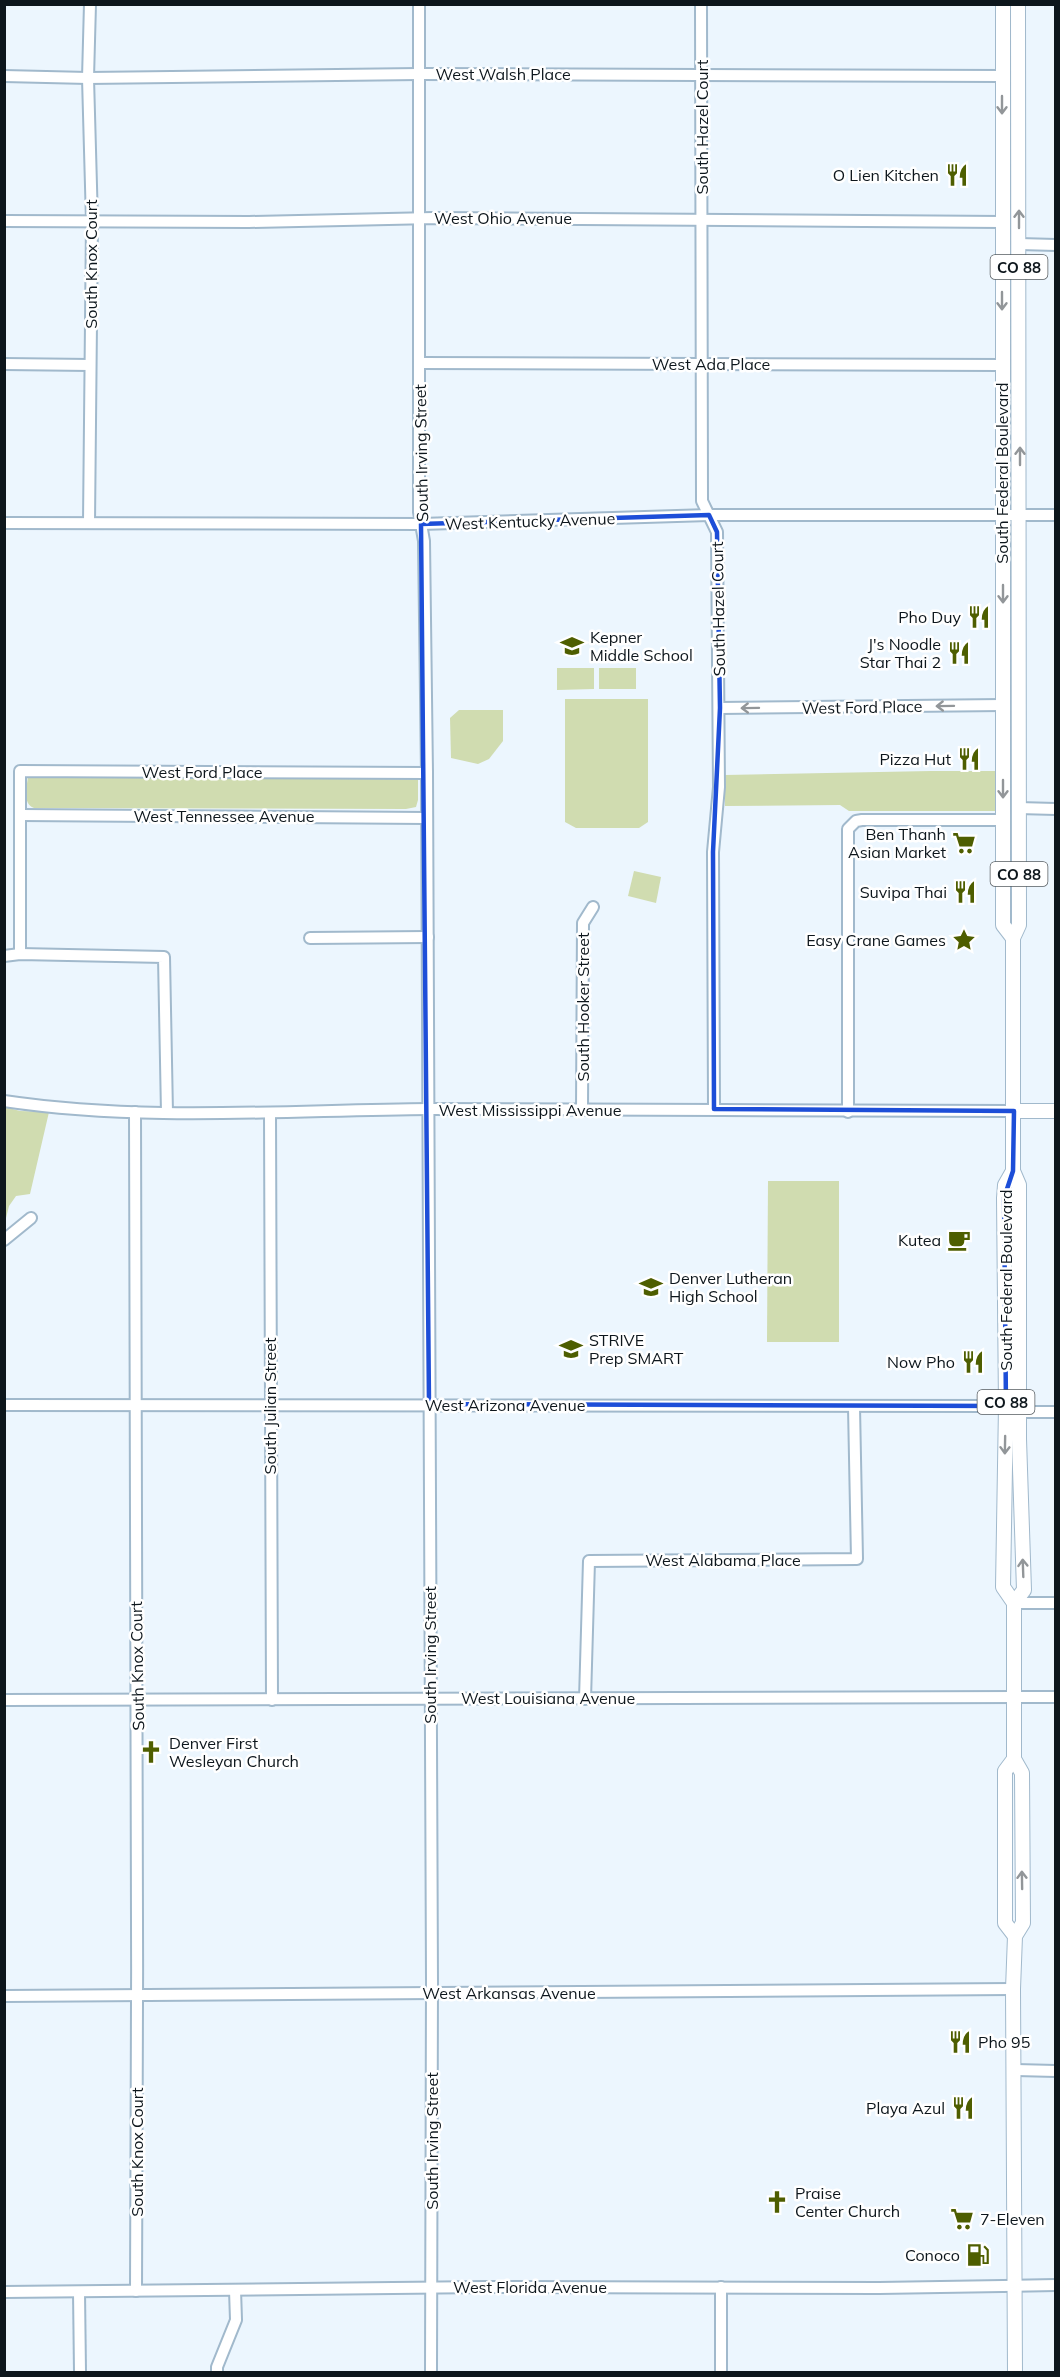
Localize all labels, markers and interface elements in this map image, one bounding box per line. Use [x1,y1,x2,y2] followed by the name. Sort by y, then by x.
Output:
[692,59,712,194] street label: South Hazel Court
[435,64,571,84] street label: West Walsh Place
[996,94,1008,114] one-way arrow
[944,162,970,188] restaurant icon: O Lien Kitchen
[833,165,939,185] place label: O Lien Kitchen
[81,199,101,329] street label: South Knox Court
[434,208,572,228] street label: West Ohio Avenue
[1013,210,1025,230] one-way arrow
[990,255,1048,279] road number: CO 88
[996,291,1008,311] one-way arrow
[652,354,770,374] street label: West Ada Place
[992,382,1012,564] street label: South Federal Boulevard
[410,384,432,522] street label: South Irving Street
[1014,447,1026,467] one-way arrow
[445,508,615,534] street label: West Kentucky Avenue
[707,541,729,677] street label: South Hazel Court
[997,584,1009,604] one-way arrow
[966,604,992,630] restaurant icon: Pho Duy
[898,607,961,627] place label: Pho Duy
[590,627,693,665] place label: Kepner Middle School
[559,633,585,659] school or university icon: Kepner Middle School
[860,634,941,672] place label: J's Noodle Star Thai 2
[946,640,972,666] restaurant icon: J's Noodle Star Thai 2
[801,696,923,718] street label: West Ford Place
[935,700,955,712] one-way arrow
[740,702,760,714] one-way arrow
[956,746,982,772] restaurant icon: Pizza Hut
[879,749,951,769] place label: Pizza Hut
[142,762,262,782] street label: West Ford Place
[997,779,1009,799] one-way arrow
[134,806,314,826] street label: West Tennessee Avenue
[848,824,946,862] place label: Ben Thanh Asian Market
[951,830,977,856] supermarket icon: Ben Thanh Asian Market
[990,862,1048,886] road number: CO 88
[952,879,978,905] restaurant icon: Suvipa Thai
[860,882,947,902] place label: Suvipa Thai
[951,927,977,953] place icon: Easy Crane Games
[806,930,946,950] place label: Easy Crane Games
[573,932,593,1082] street label: South Hooker Street
[438,1100,622,1120] street label: West Mississippi Avenue
[996,1189,1016,1371] street label: South Federal Boulevard
[946,1227,972,1253] cafe icon: Kutea
[898,1230,941,1250] place label: Kutea
[669,1268,792,1306] place label: Denver Lutheran High School
[638,1274,664,1300] school or university icon: Denver Lutheran High School
[589,1330,684,1368] place label: STRIVE Prep SMART
[558,1336,584,1362] school or university icon: STRIVE Prep SMART
[260,1337,280,1475] street label: South Julian Street
[960,1349,986,1375] restaurant icon: Now Pho
[887,1352,955,1372] place label: Now Pho
[978,1390,1034,1414] road number: CO 88
[425,1395,585,1415] street label: West Arizona Avenue
[999,1435,1010,1455] one-way arrow
[645,1550,801,1570] street label: West Alabama Place
[1017,1558,1029,1578] one-way arrow
[420,1586,440,1724] street label: South Irving Street
[126,1601,148,1731] street label: South Knox Court
[461,1688,635,1708] street label: West Louisiana Avenue
[169,1733,299,1771] place label: Denver First Wesleyan Church
[138,1739,164,1765] church icon: Denver First Wesleyan Church
[1016,1871,1028,1891] one-way arrow
[422,1983,596,2003] street label: West Arkansas Avenue
[947,2029,973,2055] restaurant icon: Pho 95
[978,2032,1030,2052] place label: Pho 95
[422,2072,442,2210] street label: South Irving Street
[127,2087,147,2217] street label: South Knox Court
[950,2095,976,2121] restaurant icon: Playa Azul
[866,2098,945,2118] place label: Playa Azul
[795,2183,900,2221] place label: Praise Center Church
[764,2189,790,2215] church icon: Praise Center Church
[949,2206,975,2232] supermarket icon: 7-Eleven
[980,2209,1045,2229] place label: 7-Eleven
[965,2242,991,2268] fuel station icon: Conoco
[905,2245,960,2265] place label: Conoco
[453,2277,607,2297] street label: West Florida Avenue

